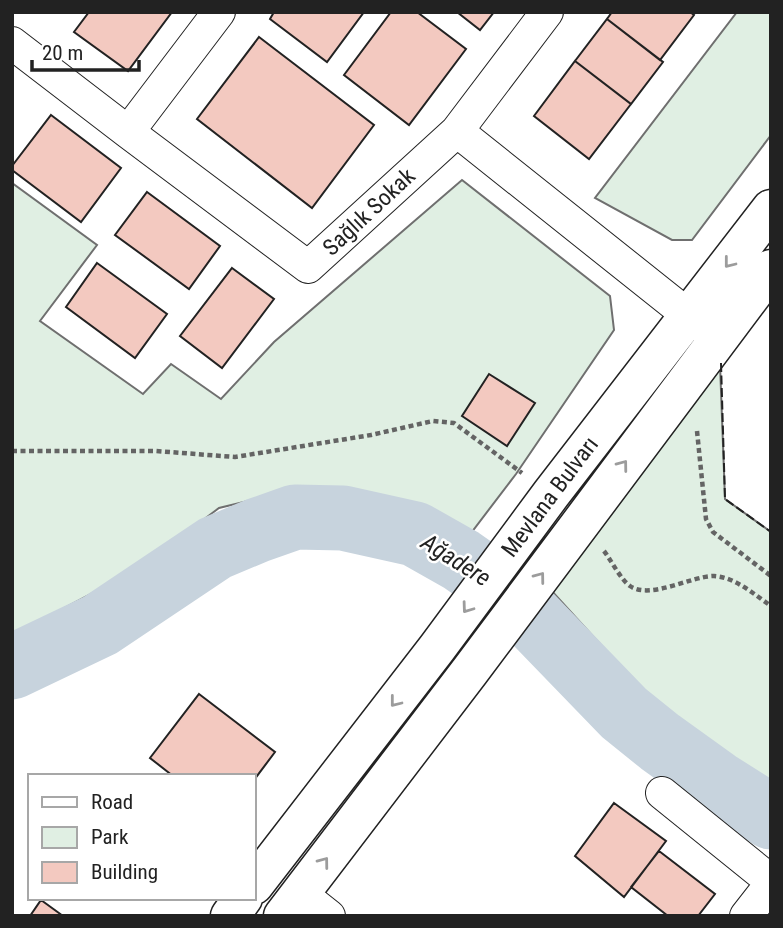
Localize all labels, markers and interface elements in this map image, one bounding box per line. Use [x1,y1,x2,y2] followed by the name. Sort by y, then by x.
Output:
[32,28,138,72] scale bar
[42,41,83,65] text: 20 m
[317,162,421,261] street label: Sağlık Sokak
[725,256,738,268] one-way arrow
[496,432,604,562] street label: Mevlana Bulvarı
[615,460,628,473] one-way arrow
[415,527,496,592] water label: Ağadere
[532,572,544,585] one-way arrow
[462,600,475,613] one-way arrow
[391,695,404,707] one-way arrow
[28,774,256,900] legend
[91,790,133,814] text: Road
[91,825,129,849] text: Park
[316,857,329,869] one-way arrow
[91,860,158,884] text: Building

